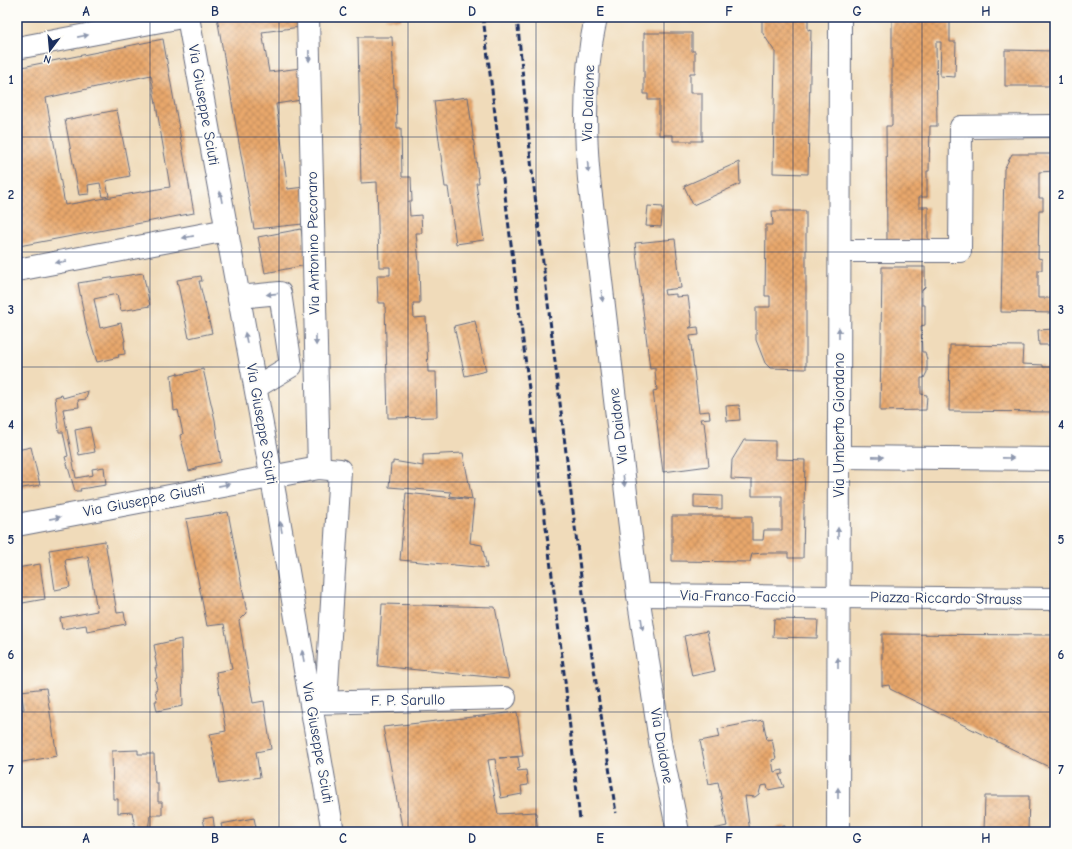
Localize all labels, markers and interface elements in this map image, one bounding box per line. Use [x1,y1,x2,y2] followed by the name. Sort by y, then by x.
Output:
[82,4,90,19] text: A
[211,4,219,19] text: B
[339,4,347,19] text: C
[468,4,476,19] text: D
[596,4,604,19] text: E
[725,4,733,19] text: F
[852,4,862,19] text: G
[981,4,991,19] text: H
[30,30,70,70] north arrow
[77,33,89,39] one-way arrow
[185,43,223,167] street label: Via Giuseppe Sciuti
[306,50,312,63] one-way arrow
[42,52,53,66] text: N
[578,64,598,142] street label: Via Daidone
[8,72,14,87] text: 1
[1058,72,1064,87] text: 1
[584,161,591,173] one-way arrow
[303,171,323,315] street label: Via Antonino Pecoraro
[8,187,14,202] text: 2
[1058,187,1064,202] text: 2
[217,190,223,203] one-way arrow
[182,234,194,240] one-way arrow
[55,259,67,265] one-way arrow
[599,290,605,302] one-way arrow
[266,291,278,298] one-way arrow
[8,302,14,317] text: 3
[1058,302,1064,317] text: 3
[836,326,842,339] one-way arrow
[243,332,249,344] one-way arrow
[313,334,319,347] one-way arrow
[830,353,848,497] street label: Via Umberto Giordano
[243,362,281,486] street label: Via Giuseppe Sciuti
[604,386,632,465] street label: Via Daidone
[8,417,14,432] text: 4
[1058,417,1064,432] text: 4
[872,454,885,460] one-way arrow
[1002,455,1015,461] one-way arrow
[621,475,627,487] one-way arrow
[81,479,207,521] street label: Via Giuseppe Giusti
[218,482,230,488] one-way arrow
[49,514,61,520] one-way arrow
[277,521,283,534] one-way arrow
[835,526,841,539] one-way arrow
[8,532,15,547] text: 5
[1058,532,1065,547] text: 5
[680,586,796,606] street label: Via Franco Faccio
[870,588,1022,608] street label: Piazza Riccardo Strauss
[639,618,645,630] one-way arrow
[8,647,15,662] text: 6
[1058,647,1065,662] text: 6
[299,649,305,662] one-way arrow
[835,656,841,669] one-way arrow
[299,681,337,805] street label: Via Giuseppe Sciuti
[371,690,445,710] street label: F. P. Sarullo
[646,707,678,786] street label: Via Daidone
[8,762,14,777] text: 7
[1058,762,1064,777] text: 7
[835,786,841,799] one-way arrow
[82,831,90,846] text: A
[211,831,219,846] text: B
[339,831,347,846] text: C
[468,831,476,846] text: D
[596,831,604,846] text: E
[725,831,733,846] text: F
[852,831,862,846] text: G
[981,831,991,846] text: H

